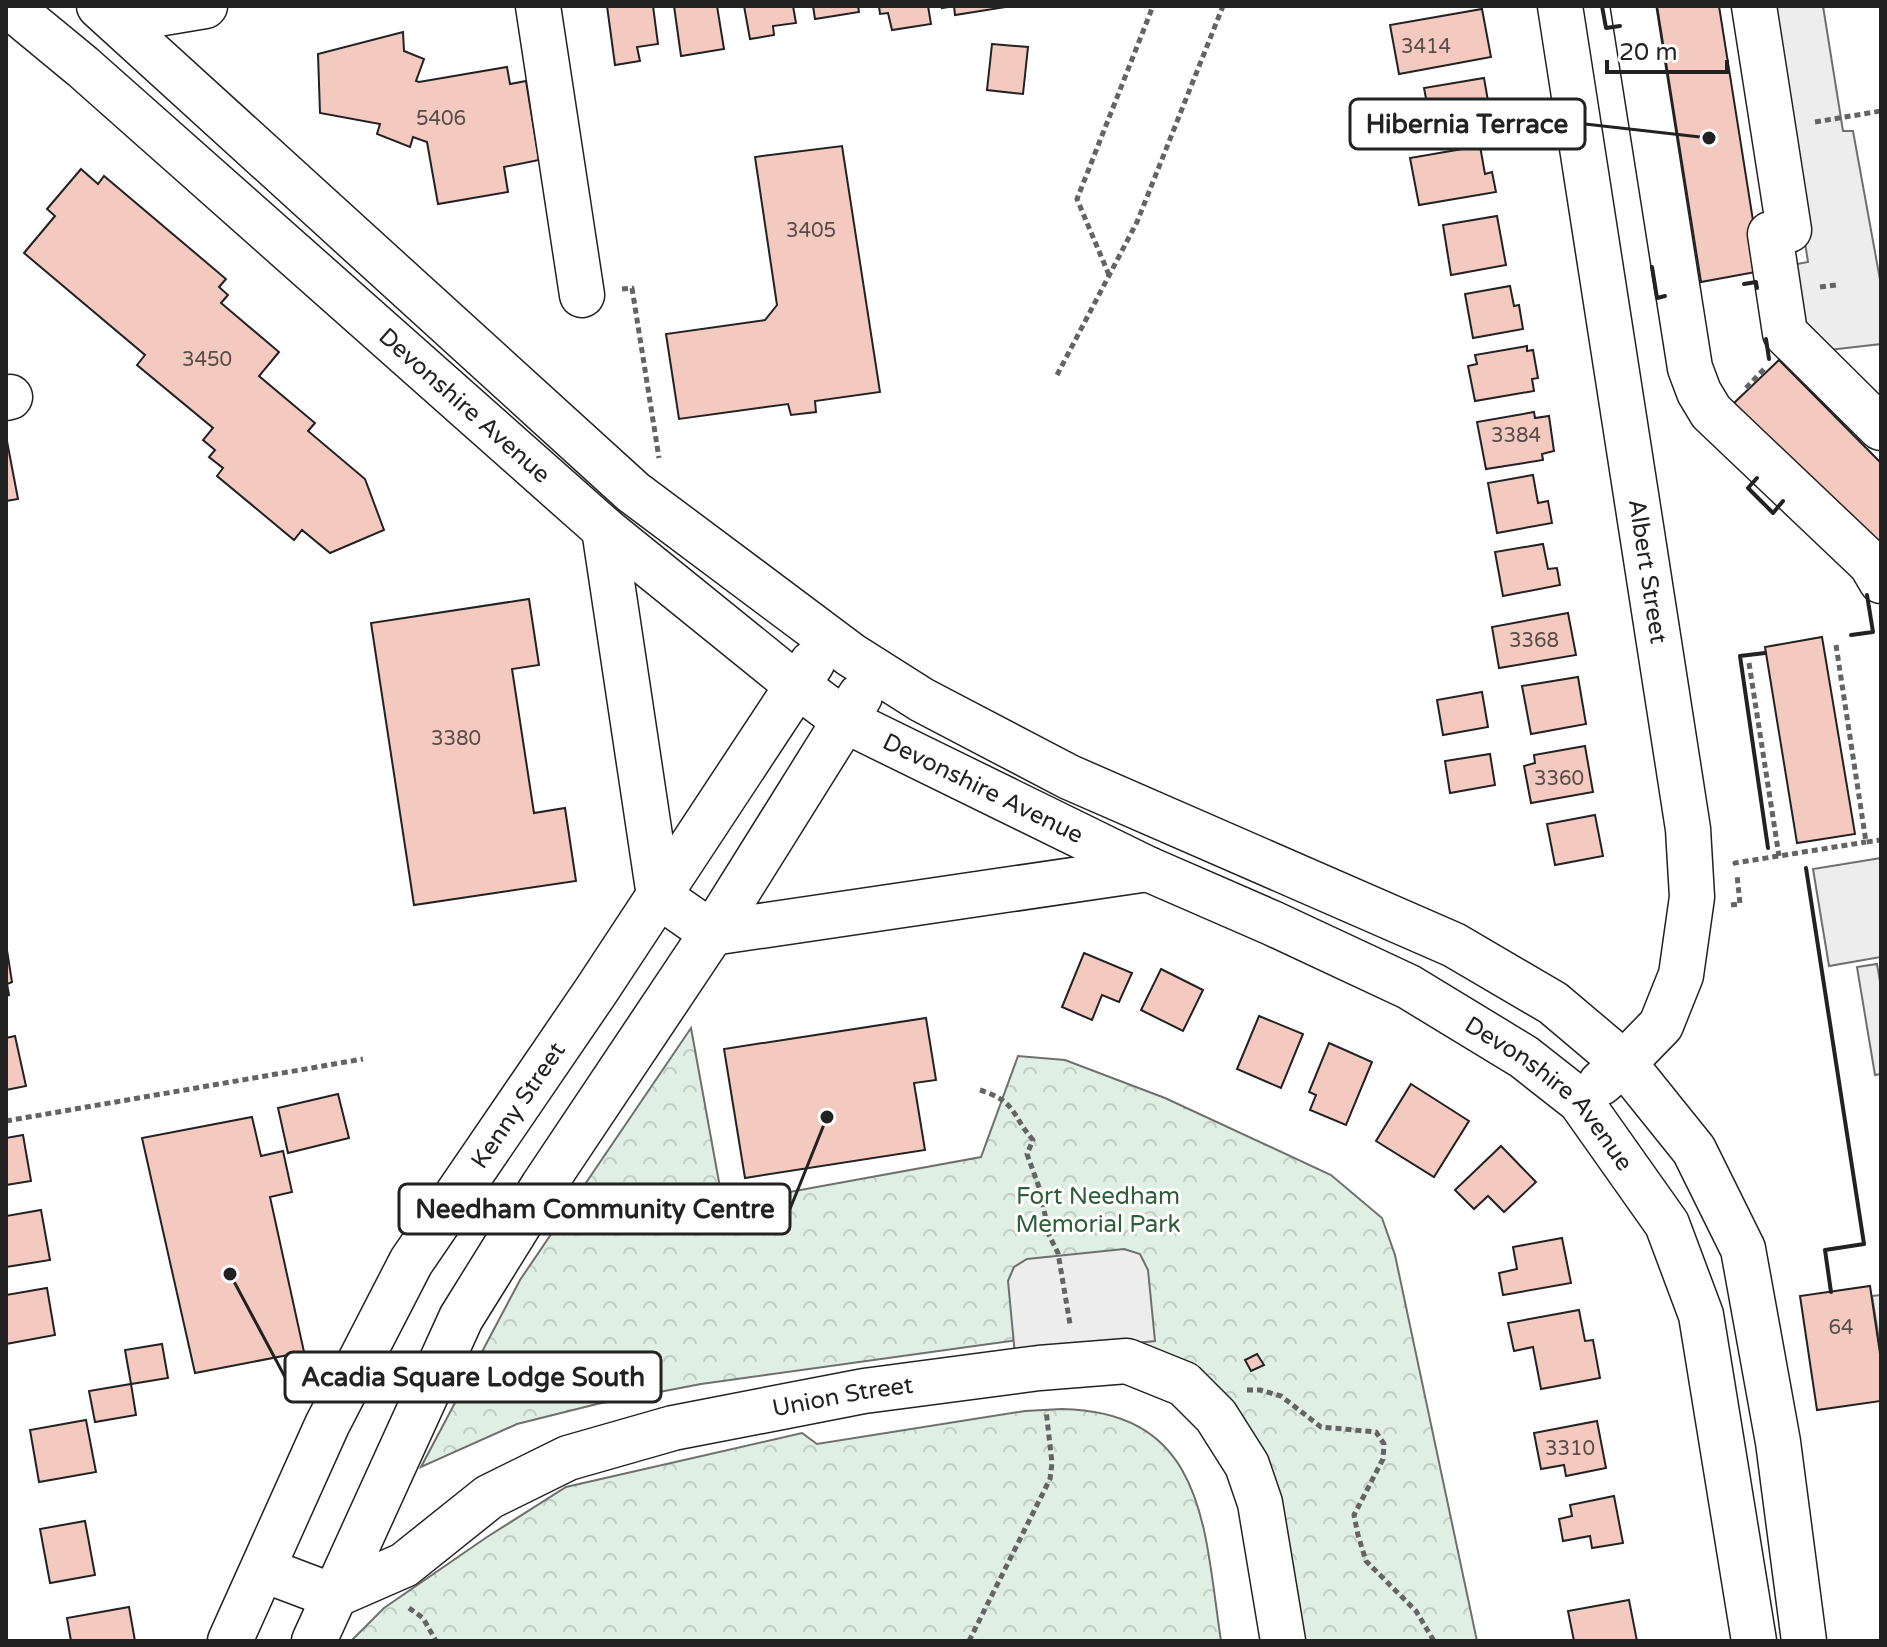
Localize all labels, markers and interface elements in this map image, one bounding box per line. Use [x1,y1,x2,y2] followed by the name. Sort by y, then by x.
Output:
[1607,24,1727,74] scale bar
[1401,35,1451,59] house number: 3414
[1619,38,1677,67] text: 20 m
[1350,99,1585,149] callout: Hibernia Terrace
[416,107,466,131] house number: 5406
[1366,109,1569,140] text: Hibernia Terrace
[786,219,836,243] house number: 3405
[373,322,556,489] street label: Devonshire Avenue
[182,348,232,372] house number: 3450
[1491,424,1541,448] house number: 3384
[1622,497,1673,645] street label: Albert Street
[1509,629,1559,653] house number: 3368
[431,727,481,751] house number: 3380
[878,727,1088,850] street label: Devonshire Avenue
[1534,767,1584,791] house number: 3360
[1460,1010,1639,1176] street label: Devonshire Avenue
[465,1037,571,1174] street label: Kenny Street
[1015,1182,1181,1239] park label: Fort Needham Memorial Park
[399,1184,790,1234] callout: Needham Community Centre
[415,1194,775,1225] text: Needham Community Centre
[1828,1316,1854,1340] house number: 64
[285,1352,661,1402] callout: Acadia Square Lodge South
[301,1362,645,1393] text: Acadia Square Lodge South
[770,1370,915,1423] street label: Union Street
[1545,1437,1595,1461] house number: 3310

